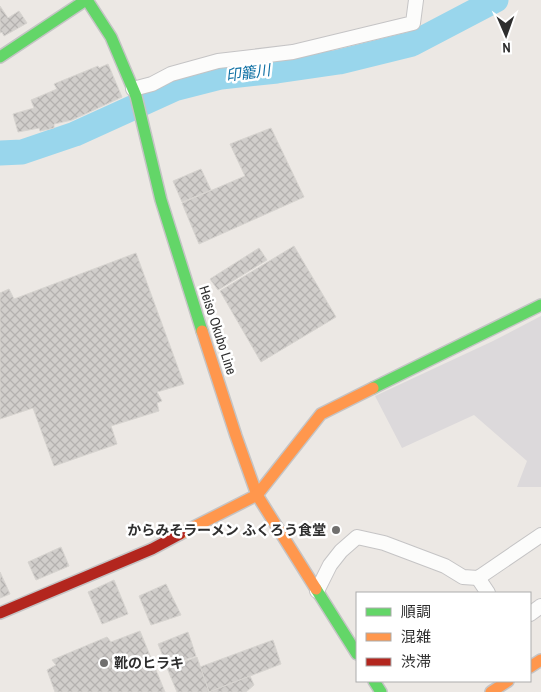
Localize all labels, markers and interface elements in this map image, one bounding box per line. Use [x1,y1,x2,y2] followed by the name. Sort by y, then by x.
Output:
[481,10,531,60] north arrow
[502,39,511,57] text: N
[224,59,274,86] water label: 印籠川
[195,283,241,377] street label: Heiso Okubo Line
[127,521,326,539] place label: からみそラーメン ふくろう食堂
[330,524,342,536] marker: からみそラーメン ふくろう食堂
[356,592,531,682] legend
[401,601,431,622] text: 順調
[401,626,431,647] text: 混雑
[401,651,431,672] text: 渋滞
[114,654,184,672] place label: 靴のヒラキ
[98,657,110,669] marker: 靴のヒラキ

